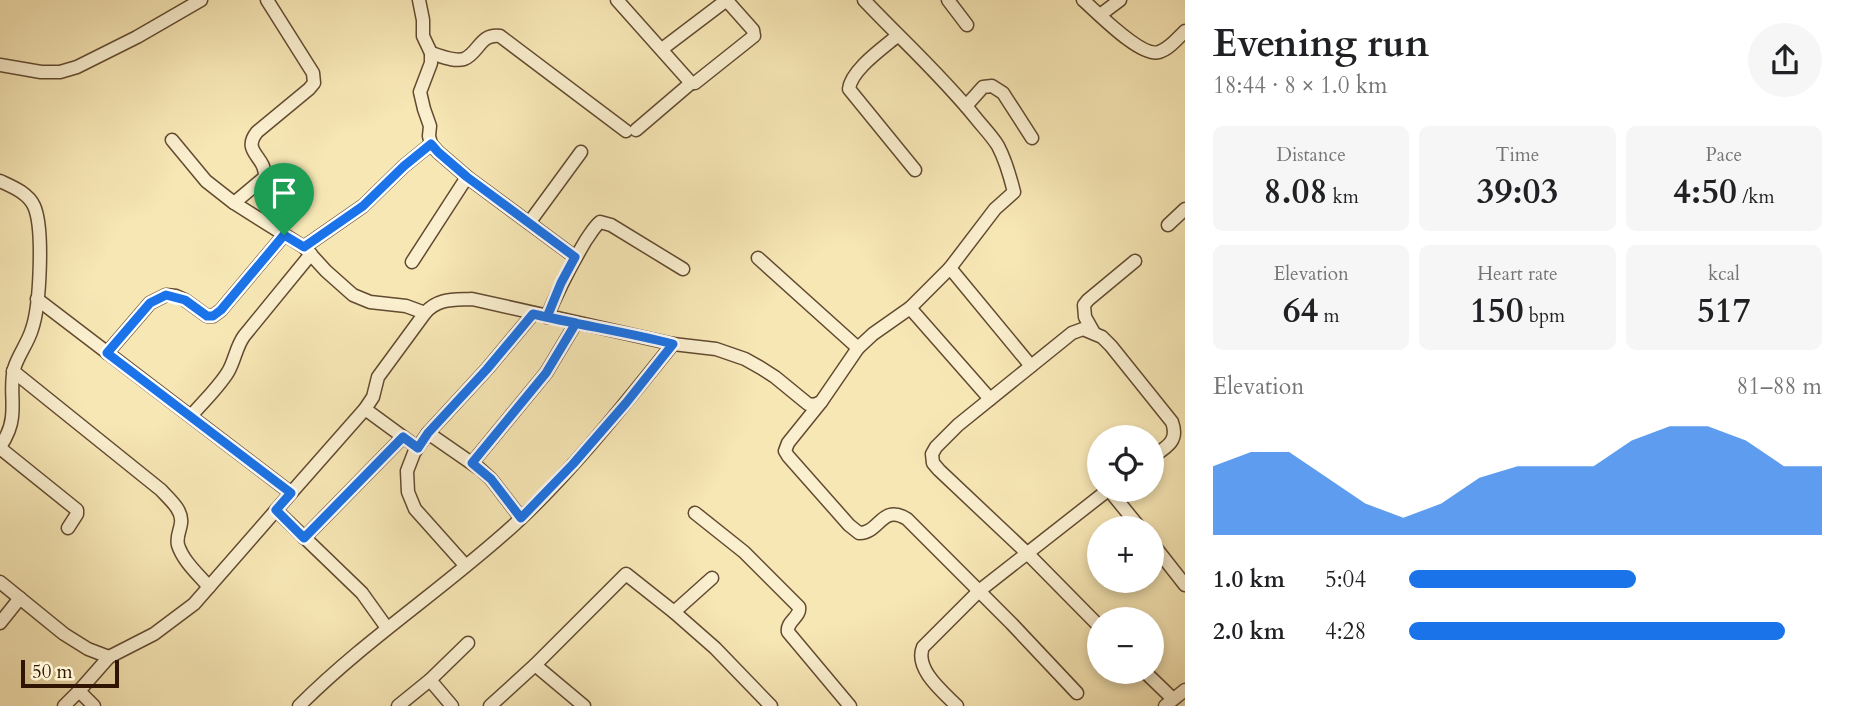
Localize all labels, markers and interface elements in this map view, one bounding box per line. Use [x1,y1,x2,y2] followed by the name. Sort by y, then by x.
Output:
[1213,18,1429,70] text: Evening run
[1748,23,1822,97] button: share
[1213,70,1387,101] text: 18:44 · 8 × 1.0 km
[1276,142,1346,168] text: Distance
[1496,142,1539,168] text: Time
[1705,142,1742,168] text: Pace
[254,163,314,235] pin
[1264,168,1327,216] text: 8.08
[1477,168,1558,216] text: 39:03
[1673,168,1737,216] text: 4:50
[265,174,303,212] icon: arrive
[1327,184,1359,210] text: km
[1737,184,1775,210] text: /km
[1273,261,1349,287] text: Elevation
[1477,261,1558,287] text: Heart rate
[1708,261,1740,287] text: kcal
[1283,287,1319,335] text: 64
[1470,287,1524,335] text: 150
[1697,287,1751,335] text: 517
[1319,303,1340,329] text: m
[1524,303,1565,329] text: bpm
[1213,371,1304,402] text: Elevation
[1737,371,1822,402] text: 81–88 m
[1087,425,1164,684] map controls
[1087,425,1164,502] button: locate
[1087,516,1164,593] button: +
[1213,564,1285,595] text: 1.0 km
[1325,564,1366,595] text: 5:04
[1087,607,1164,684] button: −
[1213,616,1285,647] text: 2.0 km
[1325,616,1366,647] text: 4:28
[21,657,119,689] scale bar
[32,659,73,685] text: 50 m

